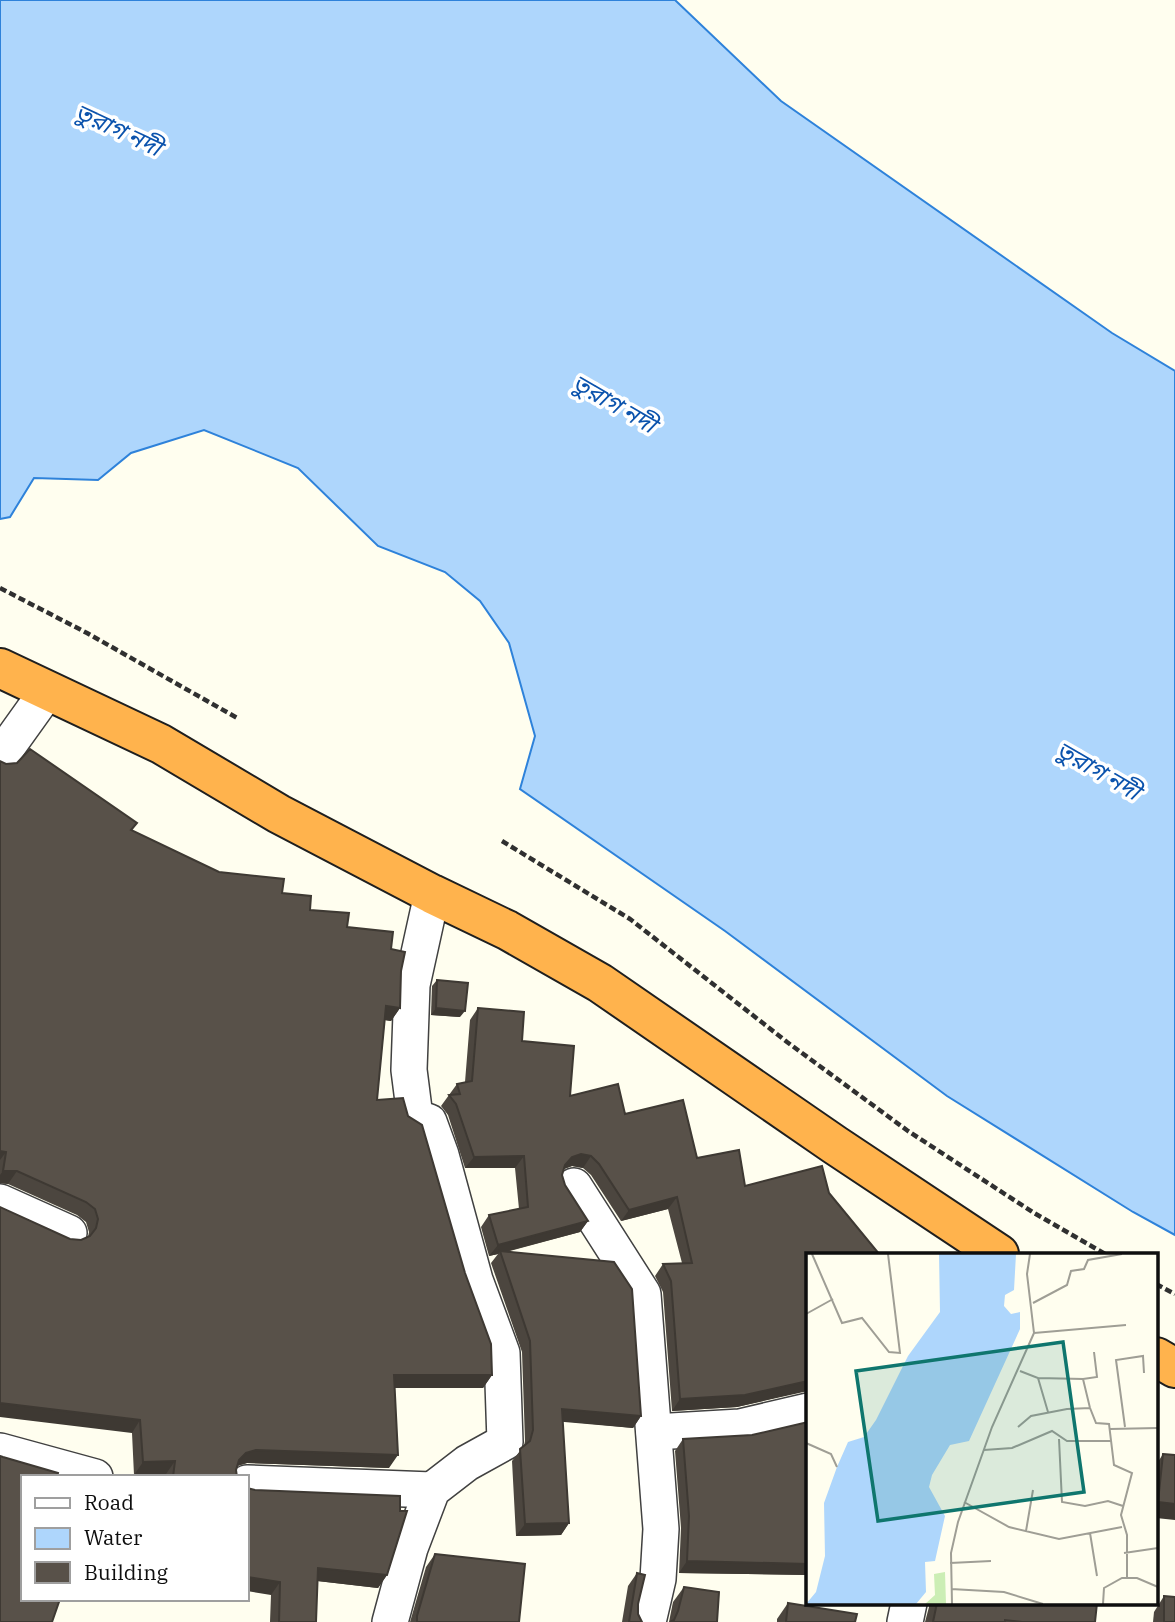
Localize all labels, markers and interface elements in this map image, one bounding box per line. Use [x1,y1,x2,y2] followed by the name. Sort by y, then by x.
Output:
[70,95,171,165] water label: তুরাগ নদী
[567,366,666,442] water label: তুরাগ নদী
[1051,733,1150,809] water label: তুরাগ নদী
[806,1253,1158,1604] inset map
[21,1475,248,1601] legend
[84,1488,134,1516] text: Road
[84,1523,143,1551] text: Water
[84,1558,169,1586] text: Building

